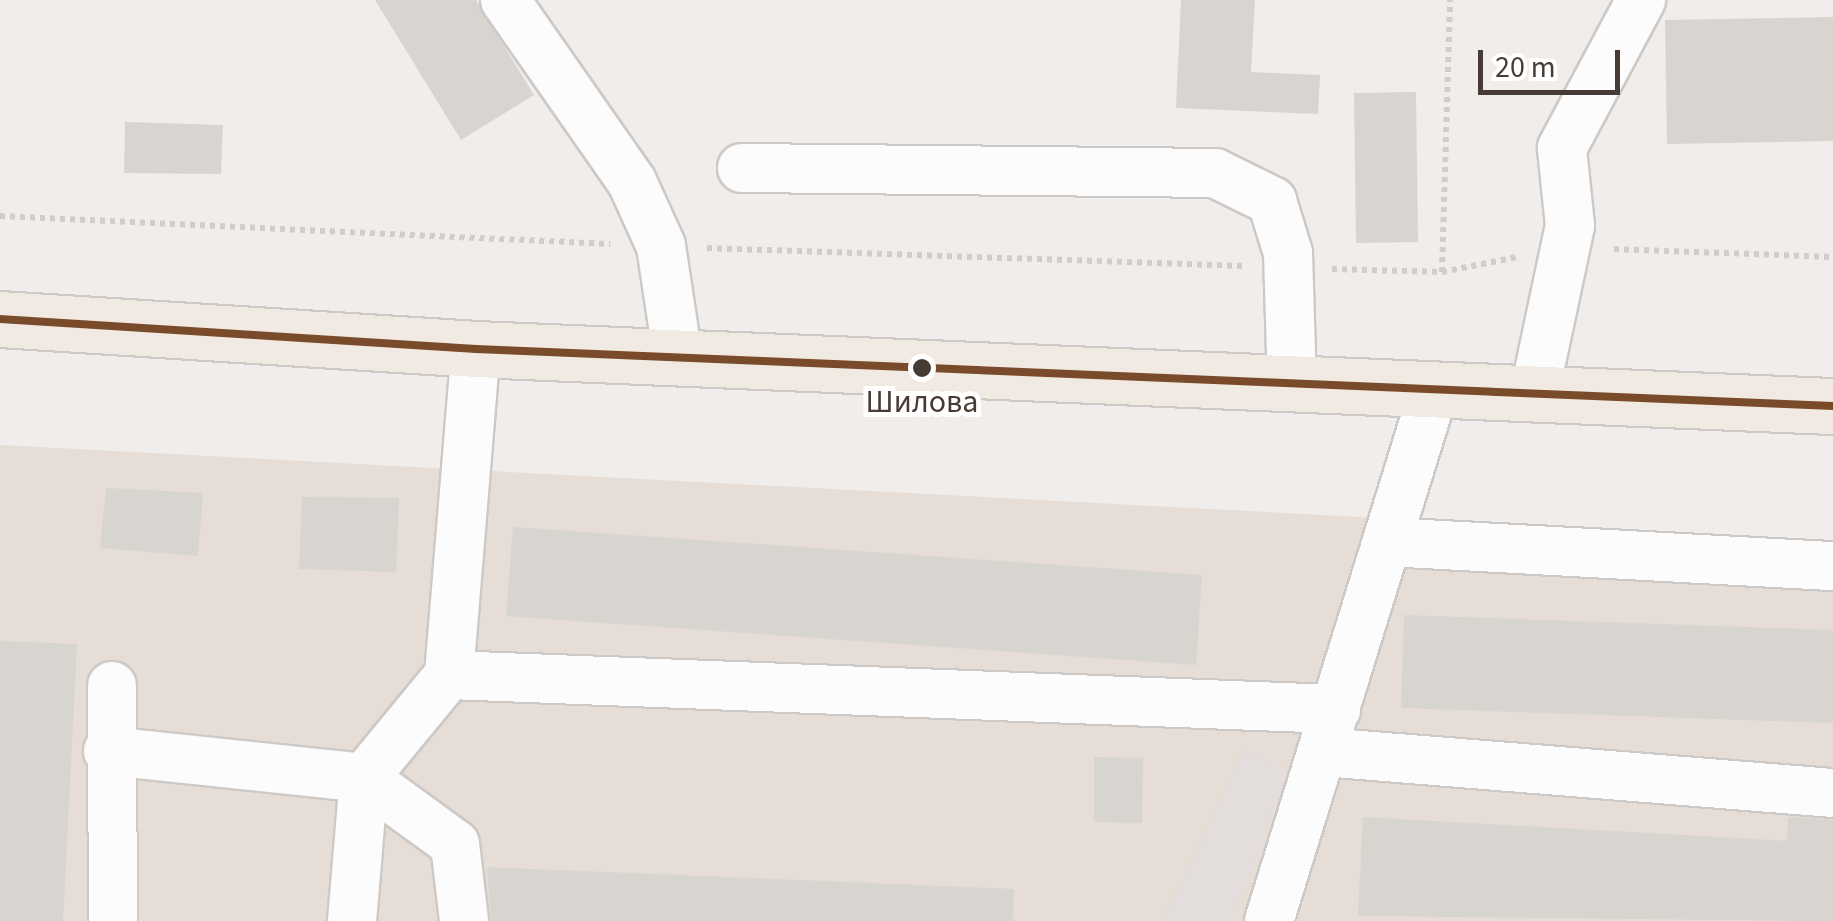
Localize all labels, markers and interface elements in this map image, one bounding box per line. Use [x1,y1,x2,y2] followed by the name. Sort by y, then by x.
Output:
[1483,30,1626,92] scale bar
[1495,46,1556,89] text: 20 m
[912,358,932,378] marker: Шилова
[866,383,978,421] place label: Шилова

